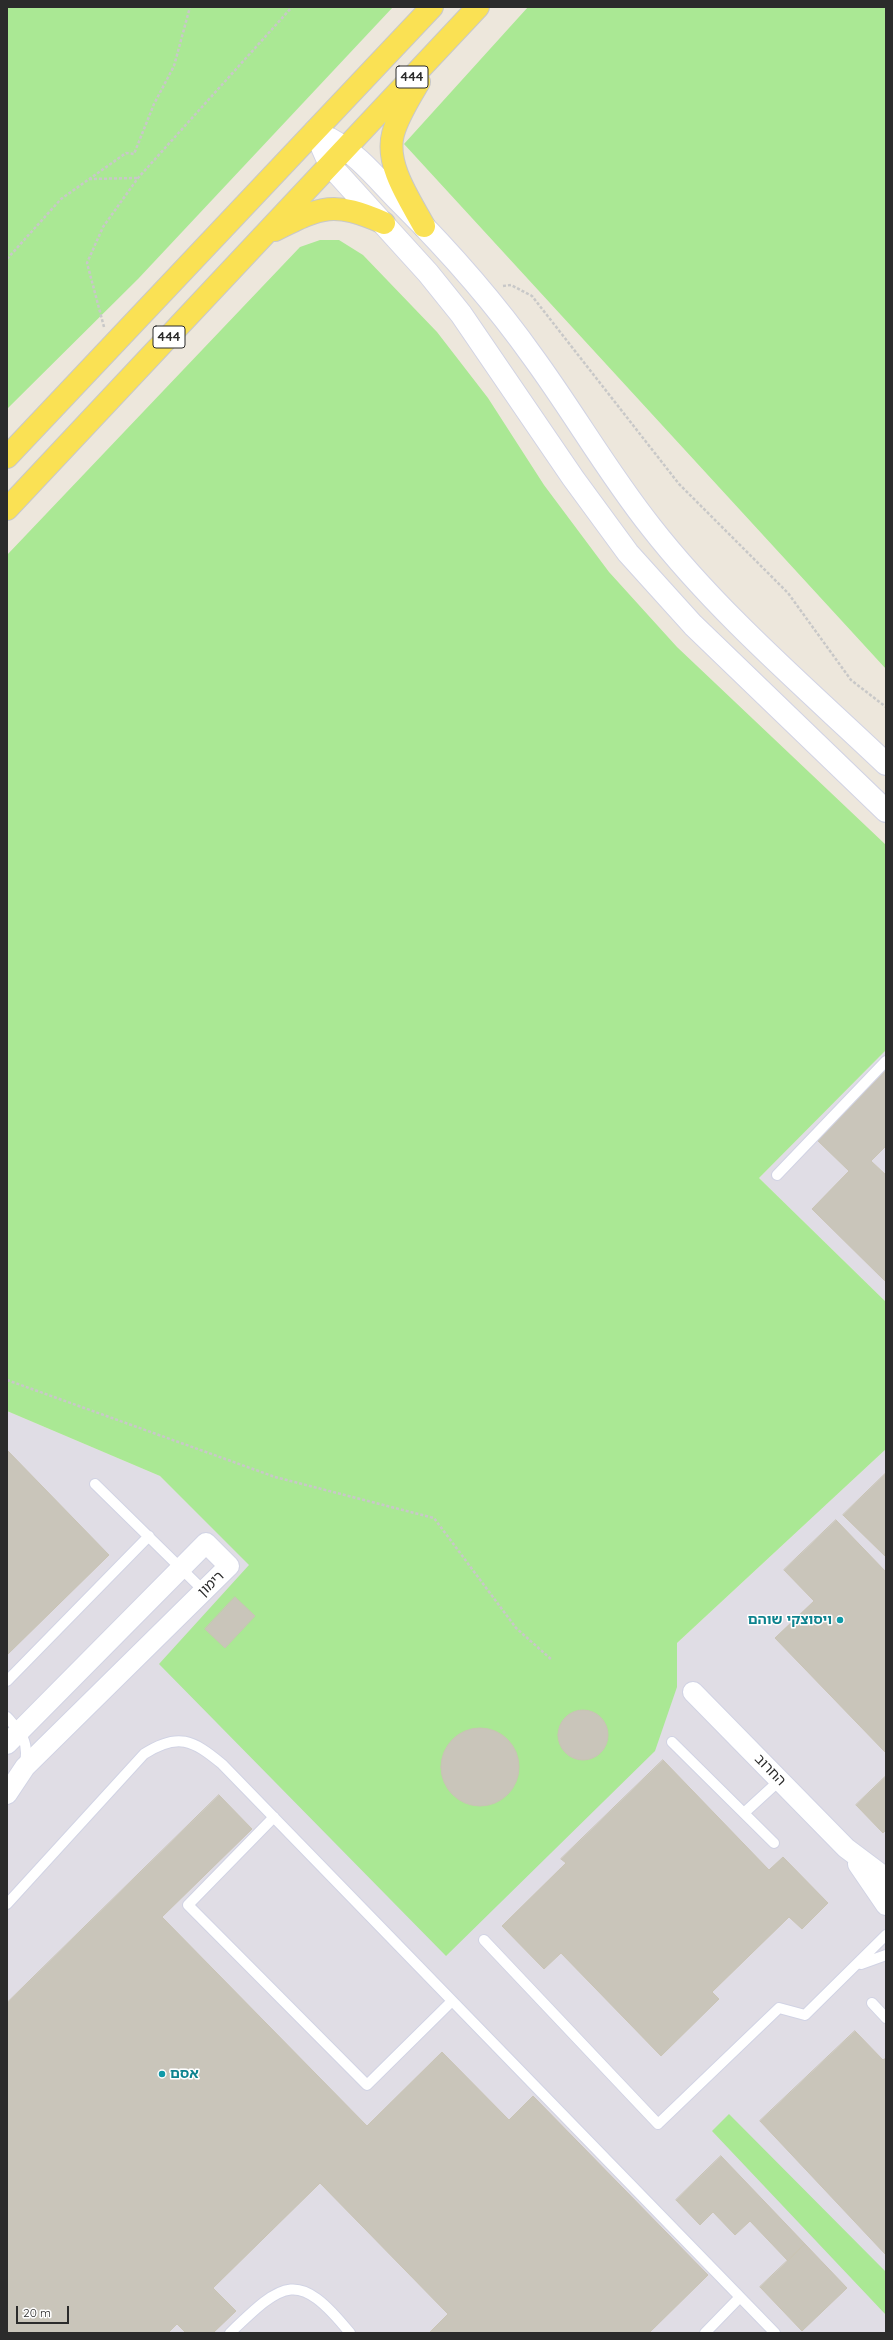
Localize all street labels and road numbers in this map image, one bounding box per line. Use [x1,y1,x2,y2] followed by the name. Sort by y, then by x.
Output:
[396,66,428,88] road number: 444
[153,326,185,348] road number: 444
[195,1568,227,1600] street label: רימון
[751,1751,789,1789] street label: החרוב

